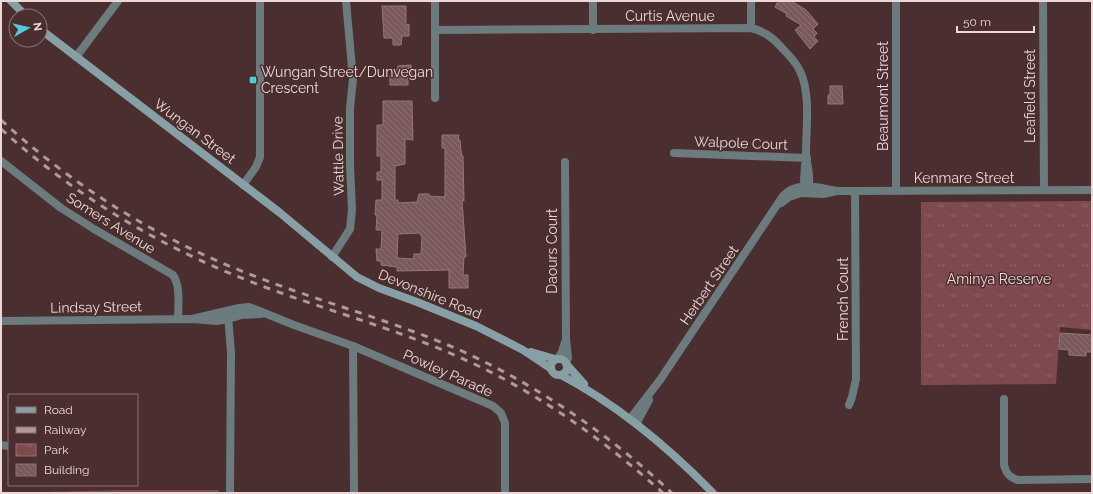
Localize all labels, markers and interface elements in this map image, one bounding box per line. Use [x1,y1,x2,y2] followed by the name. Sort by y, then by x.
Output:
[8,8,48,48] north arrow
[625,8,715,24] street label: Curtis Avenue
[957,8,1034,34] scale bar
[963,15,991,29] text: 50 m
[30,22,44,32] text: N
[875,41,891,151] street label: Beaumont Street
[1022,49,1038,143] street label: Leafield Street
[261,64,433,96] place label: Wungan Street/Dunvegan Crescent
[248,75,258,85] marker: Wungan Street/Dunvegan Crescent
[151,95,239,167] street label: Wungan Street
[329,116,347,196] street label: Wattle Drive
[694,133,788,153] street label: Walpole Court
[914,170,1015,186] street label: Kenmare Street
[64,189,158,257] street label: Somers Avenue
[544,208,560,294] street label: Daours Court
[677,242,742,328] street label: Herbert Street
[835,257,851,341] street label: French Court
[376,266,484,322] street label: Devonshire Road
[947,271,1051,287] park label: Aminya Reserve
[50,298,142,316] street label: Lindsay Street
[401,346,495,400] street label: Powley Parade
[8,394,138,486] legend
[44,403,73,417] text: Road
[44,423,87,437] text: Railway
[44,443,69,457] text: Park
[44,463,90,477] text: Building

